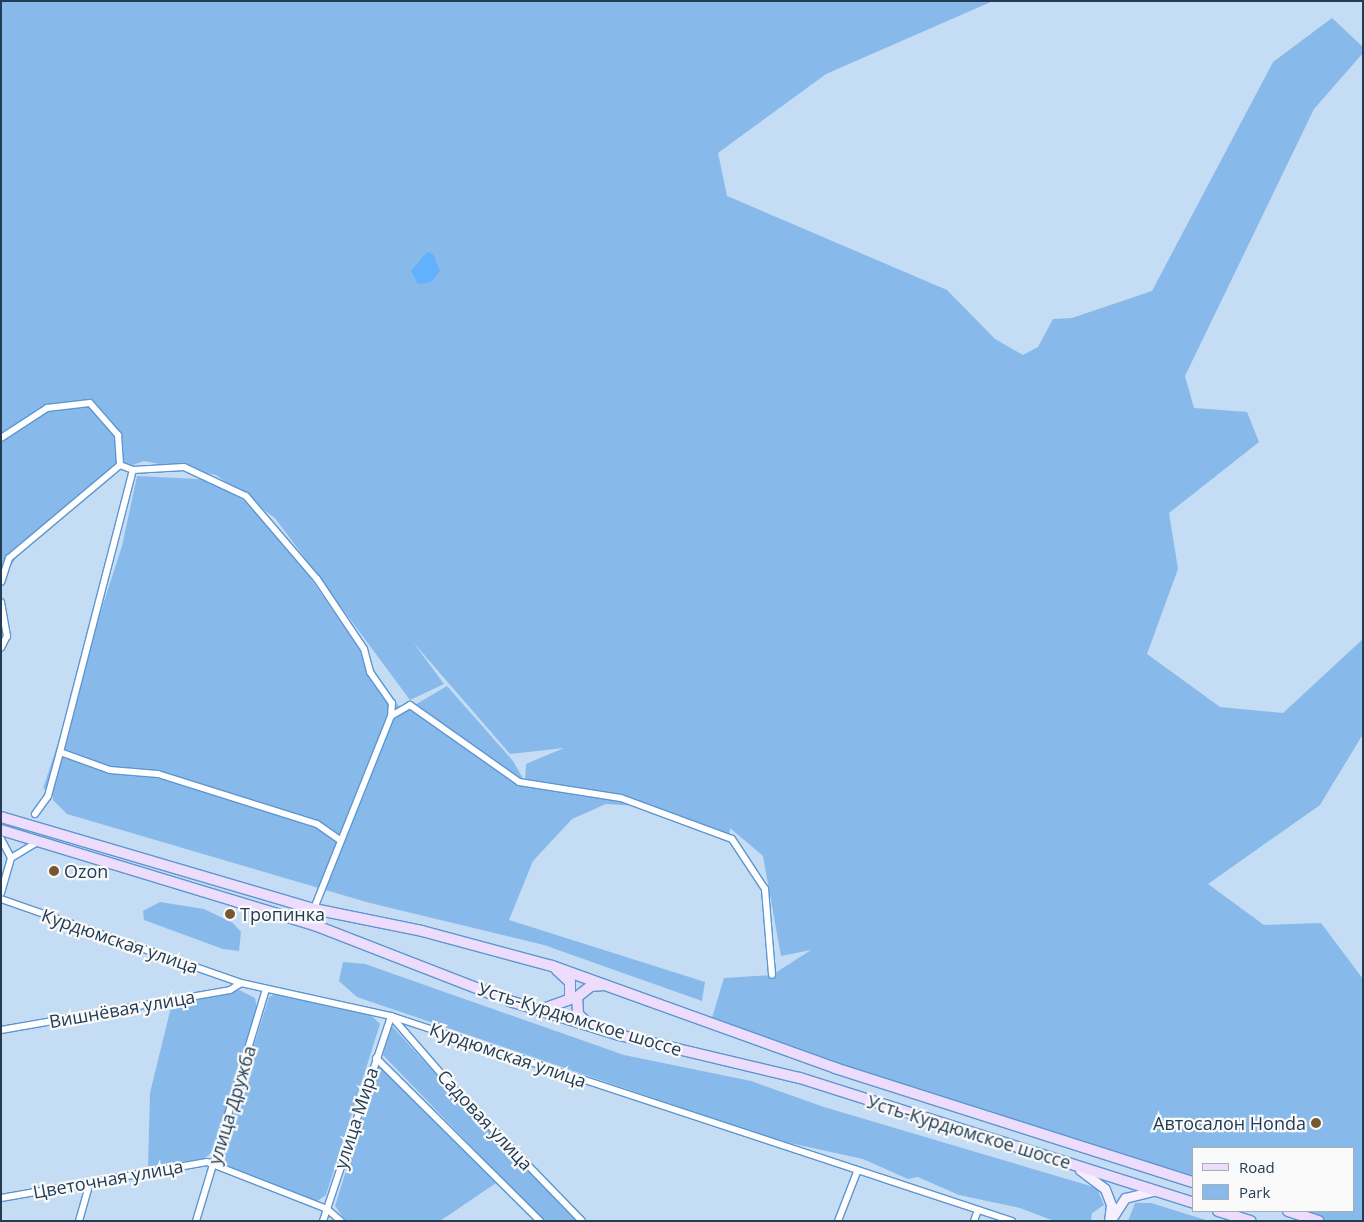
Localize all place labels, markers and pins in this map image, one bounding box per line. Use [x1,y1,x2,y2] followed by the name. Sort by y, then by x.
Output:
[64,860,108,882] place label: Ozon
[48,865,60,877] marker: Ozon
[240,903,325,925] place label: Тропинка
[224,908,236,920] marker: Тропинка
[1153,1112,1306,1134] place label: Автосалон Honda
[1310,1117,1322,1129] marker: Автосалон Honda

